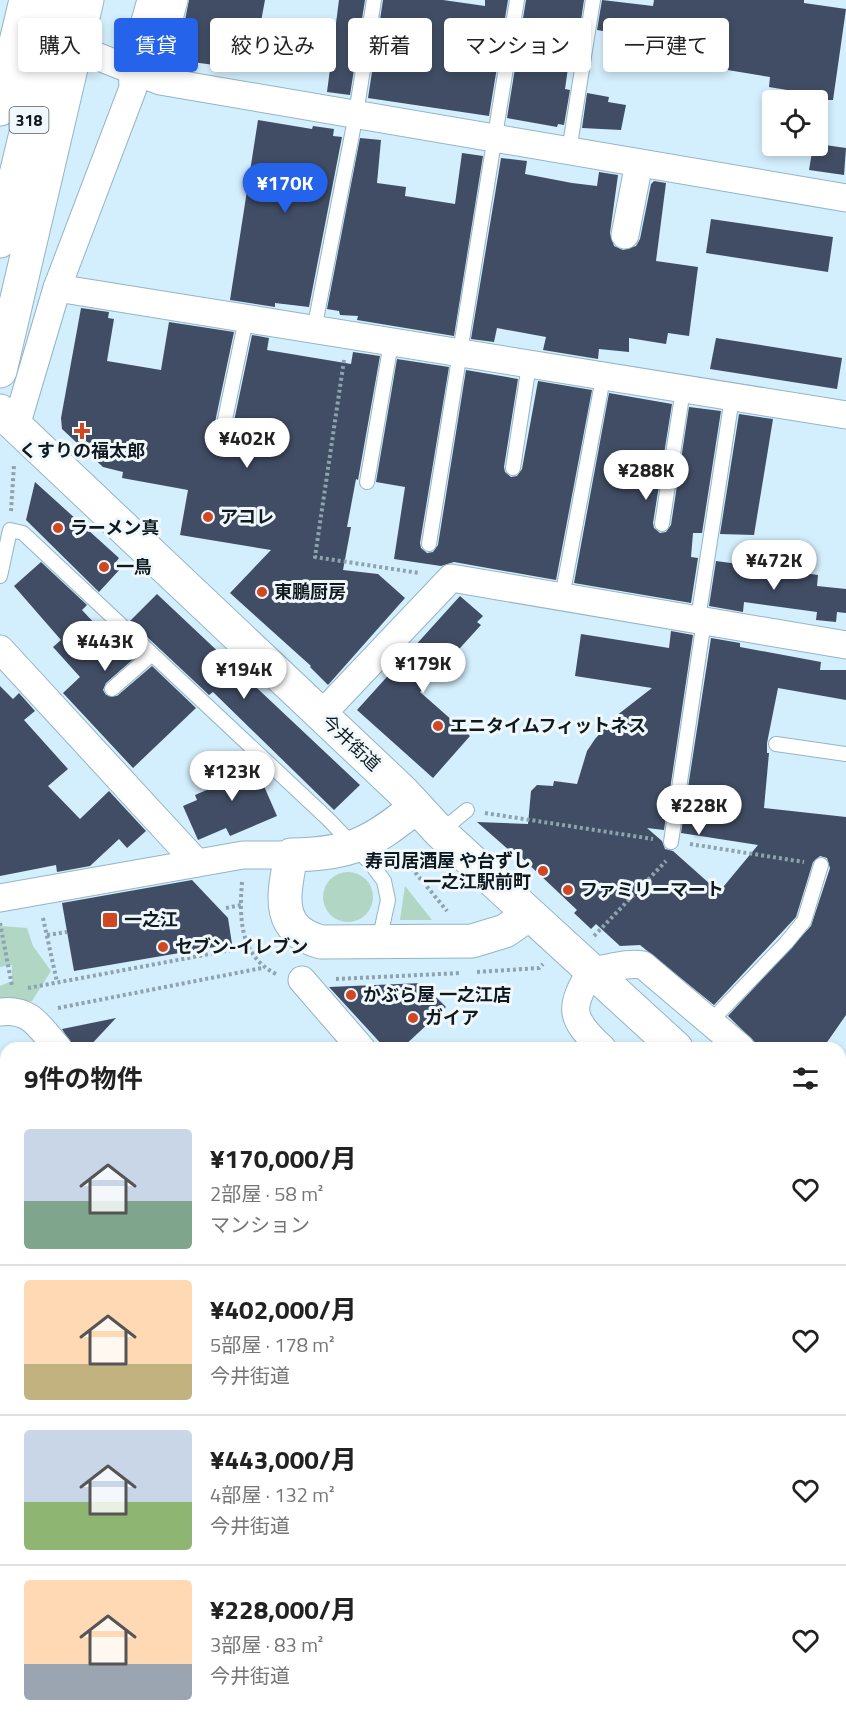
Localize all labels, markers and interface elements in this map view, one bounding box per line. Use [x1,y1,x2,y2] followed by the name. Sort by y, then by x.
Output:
[18,18,102,72] chip: 購入
[114,18,198,72] chip: 賃貸
[210,18,336,72] chip: 絞り込み
[348,18,432,72] chip: 新着
[444,18,591,72] chip: マンション
[603,18,729,72] chip: 一戸建て
[762,90,828,156] map controls
[762,90,828,156] button: locate
[9,107,48,133] road number: 318
[243,163,327,214] pin: ¥170K
[257,167,313,198] text: ¥170K
[205,418,289,469] pin: ¥402K
[219,422,275,453] text: ¥402K
[75,424,89,438] marker: くすりの福太郎
[19,437,145,464] place label: くすりの福太郎
[604,450,688,501] pin: ¥288K
[618,454,674,485] text: ¥288K
[220,503,274,530] place label: アコレ
[201,510,215,524] marker: アコレ
[70,514,159,541] place label: ラーメン真
[51,521,65,535] marker: ラーメン真
[732,540,816,591] pin: ¥472K
[746,544,802,575] text: ¥472K
[116,553,152,580] place label: 一鳥
[97,560,111,574] marker: 一鳥
[274,578,346,605] place label: 東鵬厨房
[255,585,269,599] marker: 東鵬厨房
[63,621,147,672] pin: ¥443K
[77,625,133,656] text: ¥443K
[381,643,465,694] pin: ¥179K
[395,647,451,678] text: ¥179K
[202,649,286,700] pin: ¥194K
[216,653,272,684] text: ¥194K
[316,708,387,777] street label: 今井街道
[450,712,646,739] place label: エニタイムフィットネス
[431,719,445,733] marker: エニタイムフィットネス
[190,751,274,802] pin: ¥123K
[204,755,260,786] text: ¥123K
[657,785,741,836] pin: ¥228K
[671,789,727,820] text: ¥228K
[365,847,531,895] place label: 寿司居酒屋 や台ずし 一之江駅前町
[536,864,550,878] marker: 寿司居酒屋 や台ずし 一之江駅前町
[580,876,724,903] place label: ファミリーマート
[561,883,575,897] marker: ファミリーマート
[124,906,178,933] place label: 一之江
[101,911,119,929] marker: 一之江
[175,933,308,960] place label: セブン-イレブン
[156,940,170,954] marker: セブン-イレブン
[363,981,511,1008] place label: かぶら屋 一之江店
[344,988,358,1002] marker: かぶら屋 一之江店
[425,1004,479,1031] place label: ガイア
[406,1011,420,1025] marker: ガイア
[24,1059,143,1098] text: 9件の物件
[789,1062,822,1095] icon: filters
[210,1139,357,1178] text: ¥170,000/月
[72,1153,144,1225] icon: home
[789,1173,822,1206] icon: heart
[210,1178,323,1209] text: 2部屋 · 58 m²
[210,1209,310,1240] text: マンション
[210,1290,357,1329] text: ¥402,000/月
[72,1304,144,1376] icon: home
[789,1324,822,1357] icon: heart
[210,1329,335,1360] text: 5部屋 · 178 m²
[210,1360,290,1391] text: 今井街道
[210,1440,357,1479] text: ¥443,000/月
[72,1454,144,1526] icon: home
[789,1474,822,1507] icon: heart
[210,1479,335,1510] text: 4部屋 · 132 m²
[210,1510,290,1541] text: 今井街道
[210,1590,357,1629] text: ¥228,000/月
[72,1604,144,1676] icon: home
[789,1624,822,1657] icon: heart
[210,1629,323,1660] text: 3部屋 · 83 m²
[210,1660,290,1691] text: 今井街道

